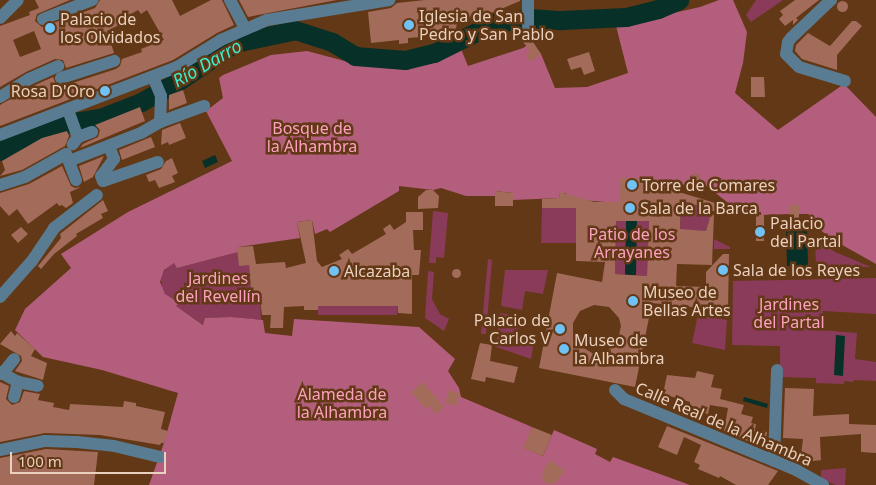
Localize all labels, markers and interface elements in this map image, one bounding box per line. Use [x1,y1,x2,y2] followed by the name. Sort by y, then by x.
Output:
[419,6,554,44] place label: Iglesia de San Pedro y San Pablo
[60,9,161,47] place label: Palacio de los Olvidados
[403,19,415,31] marker: Iglesia de San Pedro y San Pablo
[44,22,56,34] marker: Palacio de los Olvidados
[169,35,245,91] water label: Río Darro
[11,81,95,101] place label: Rosa D'Oro
[99,85,111,97] marker: Rosa D'Oro
[267,118,357,156] park label: Bosque de la Alhambra
[642,175,775,195] place label: Torre de Comares
[626,179,638,191] marker: Torre de Comares
[640,198,758,218] place label: Sala de la Barca
[624,202,636,214] marker: Sala de la Barca
[770,213,841,251] place label: Palacio del Partal
[589,224,675,262] park label: Patio de los Arrayanes
[754,226,766,238] marker: Palacio del Partal
[733,260,860,280] place label: Sala de los Reyes
[344,261,410,281] place label: Alcazaba
[717,264,729,276] marker: Sala de los Reyes
[328,265,340,277] marker: Alcazaba
[175,268,261,306] park label: Jardines del Revellín
[643,282,731,320] place label: Museo de Bellas Artes
[753,294,825,332] park label: Jardines del Partal
[627,295,639,307] marker: Museo de Bellas Artes
[474,310,550,348] place label: Palacio de Carlos V
[554,323,566,335] marker: Palacio de Carlos V
[574,330,665,368] place label: Museo de la Alhambra
[558,343,570,355] marker: Museo de la Alhambra
[633,378,815,470] street label: Calle Real de la Alhambra
[297,384,387,422] park label: Alameda de la Alhambra
[12,442,169,474] scale bar
[18,451,62,471] text: 100 m

